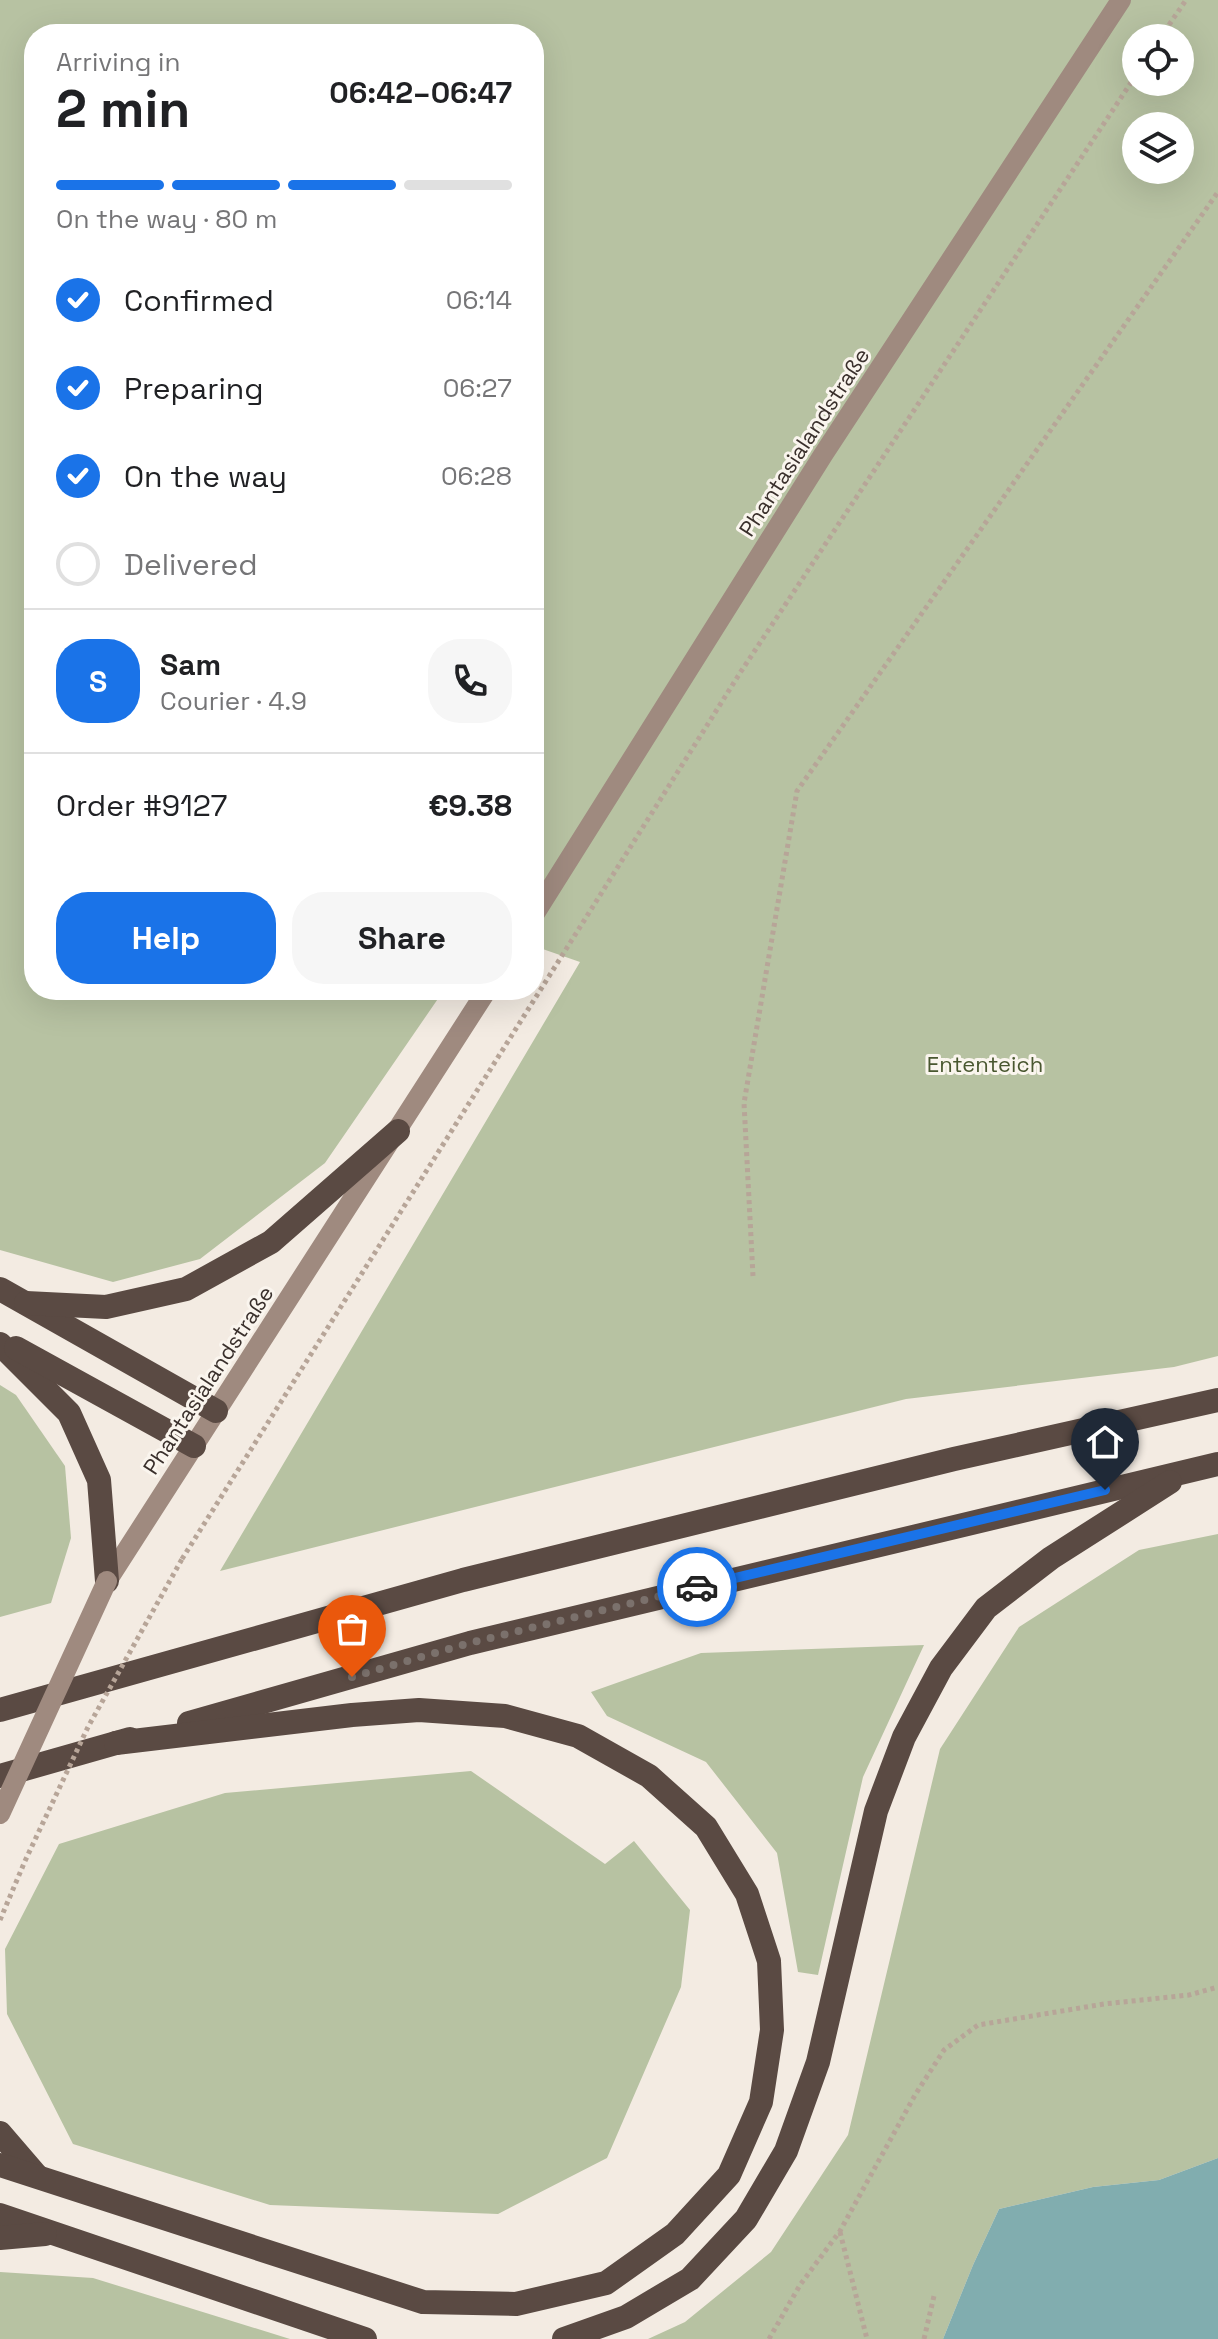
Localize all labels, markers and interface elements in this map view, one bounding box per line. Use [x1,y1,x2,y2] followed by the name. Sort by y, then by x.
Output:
[1122,24,1194,184] map controls
[1122,24,1194,96] button: locate
[56,45,180,79] text: Arriving in
[329,73,512,112] text: 06:42–06:47
[56,76,190,142] text: 2 min
[1122,112,1194,184] button: layers
[56,202,277,236] text: On the way · 80 m
[56,278,100,322] icon: check
[124,281,274,320] text: Confirmed
[446,283,512,317] text: 06:14
[733,342,875,542] street label: Phantasialandstraße
[56,366,100,410] icon: check
[124,369,263,408] text: Preparing
[443,371,512,405] text: 06:27
[56,454,100,498] icon: check
[124,457,287,496] text: On the way
[441,459,512,493] text: 06:28
[124,545,258,584] text: Delivered
[428,639,512,723] button: phone
[160,645,221,684] text: Sam
[89,662,107,701] text: S
[160,684,307,718] text: Courier · 4.9
[56,786,227,825] text: Order #9127
[428,786,512,825] text: €9.38
[56,892,276,984] button: Help
[292,892,512,984] button: Share
[927,1050,1043,1078] park label: Ententeich
[137,1280,279,1480] street label: Phantasialandstraße
[1071,1408,1139,1490] pin
[1083,1420,1127,1464] icon: home
[657,1547,737,1627] courier
[675,1565,719,1609] icon: car
[318,1595,386,1677] pin
[330,1607,374,1651] icon: bag

